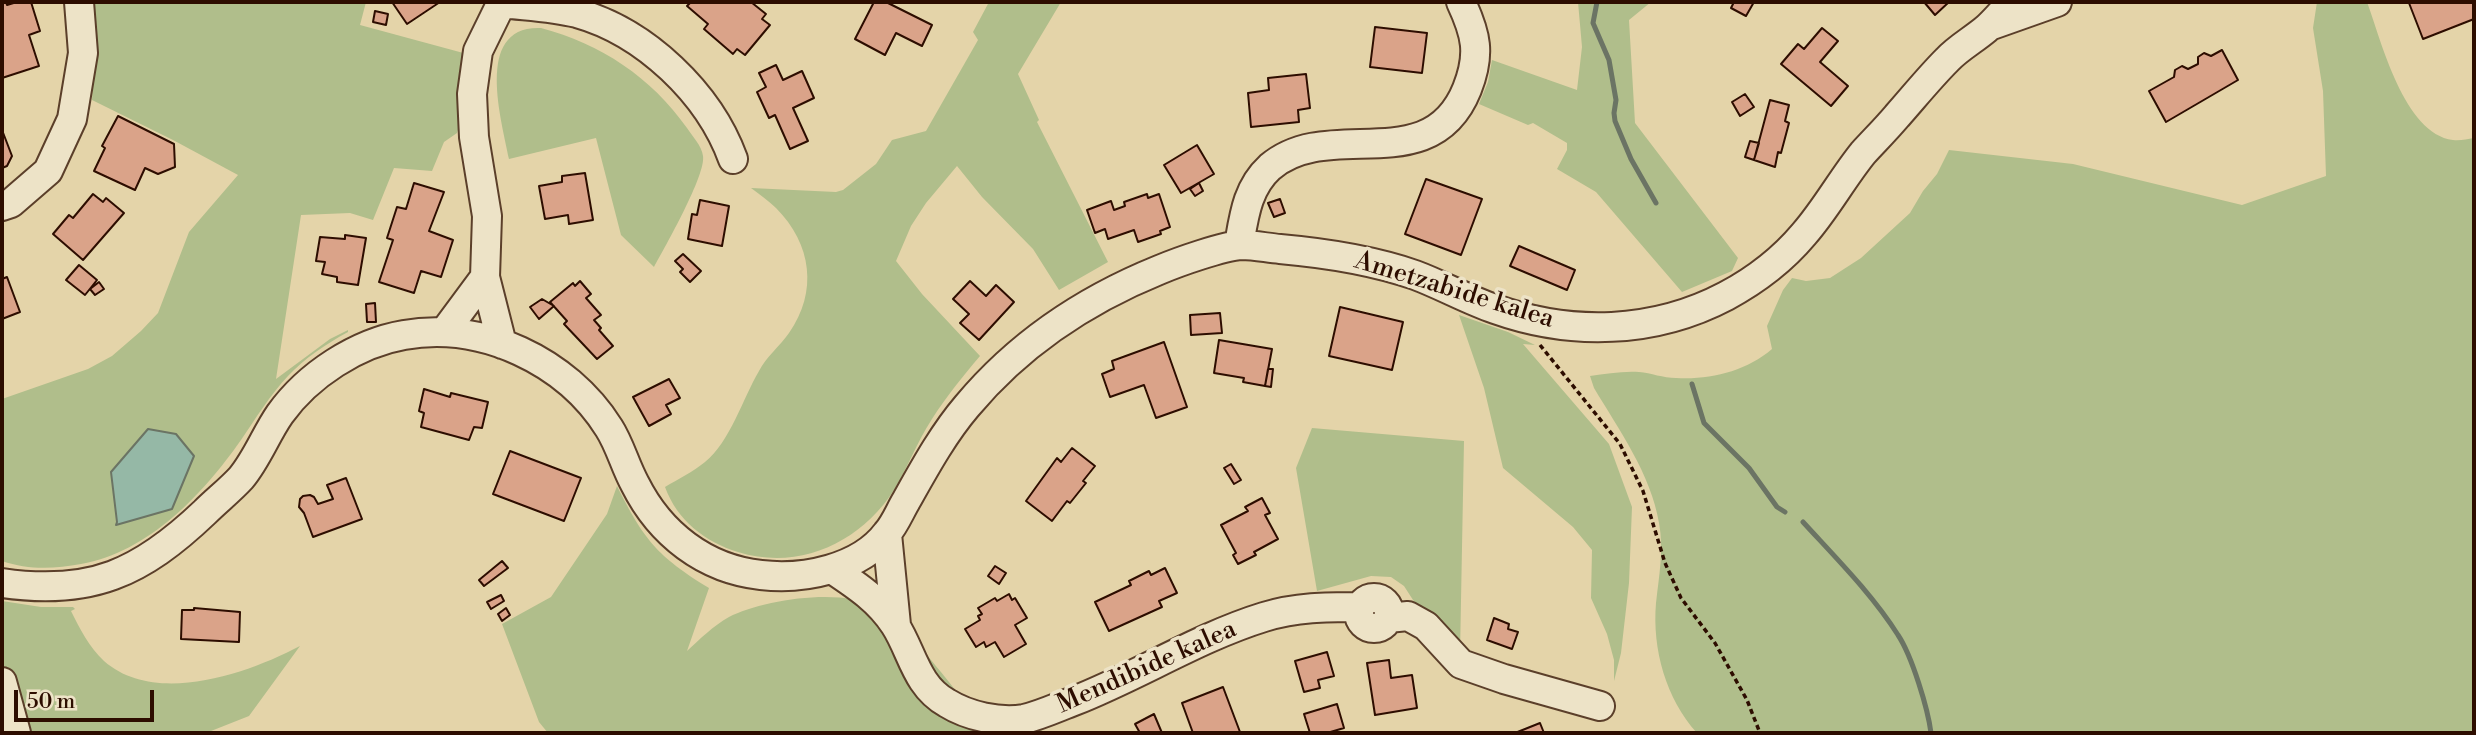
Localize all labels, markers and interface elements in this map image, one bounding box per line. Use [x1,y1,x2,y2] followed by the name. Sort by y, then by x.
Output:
[1351,246,1557,336] street label: Ametzabide kalea
[1052,614,1242,722] street label: Mendibide kalea
[18,676,158,720] scale bar
[27,689,75,715] text: 50 m

